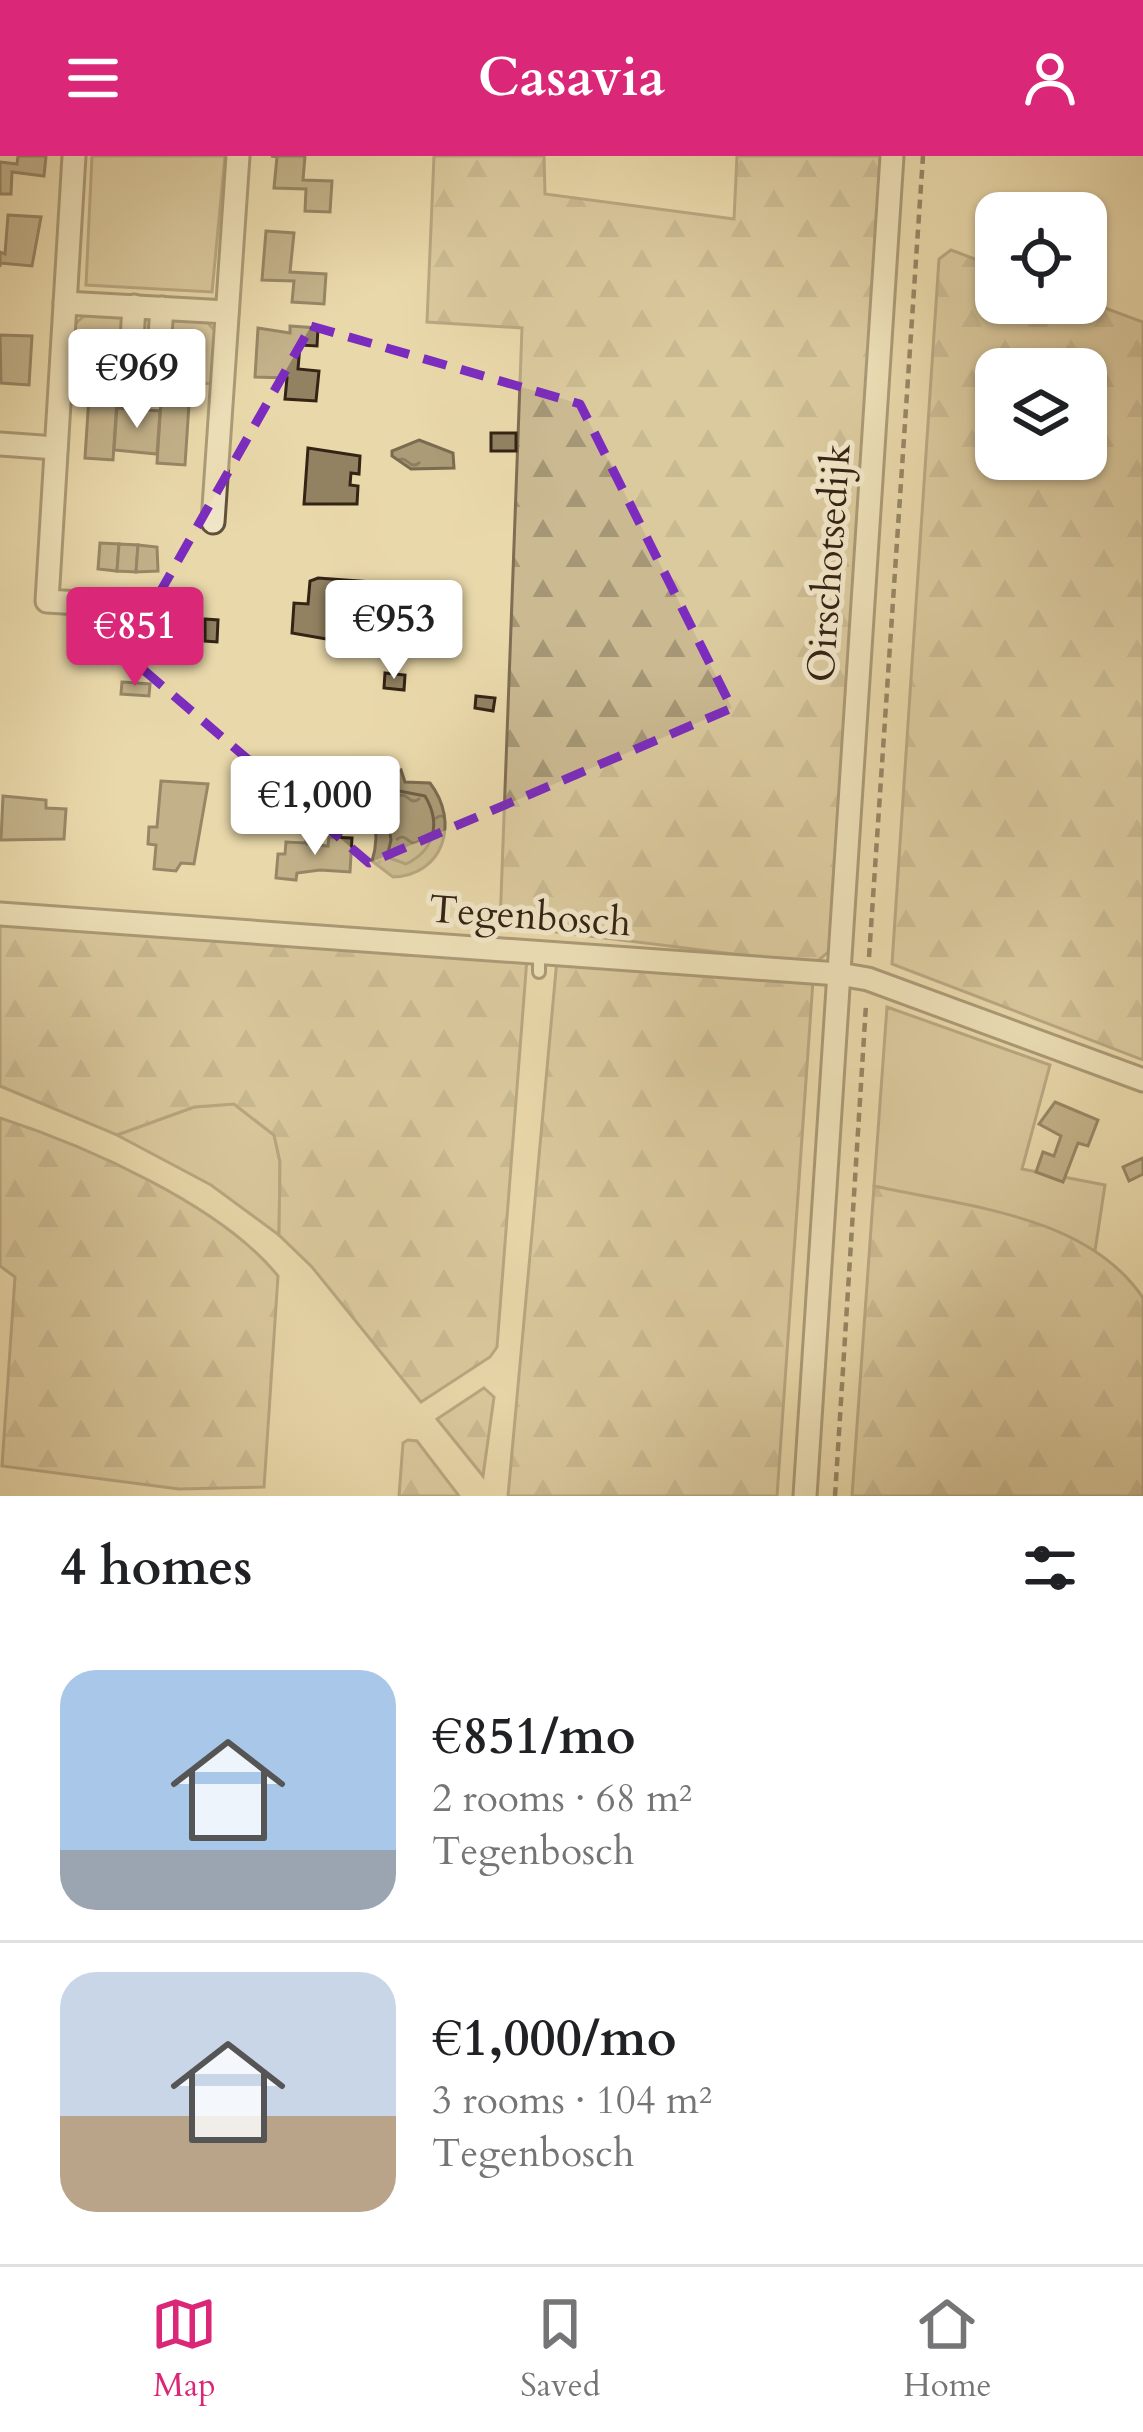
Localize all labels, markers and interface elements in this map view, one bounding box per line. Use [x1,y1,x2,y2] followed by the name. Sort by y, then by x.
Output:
[478,42,665,115] text: Casavia
[60,45,126,111] icon: menu
[1017,45,1083,111] icon: person
[975,192,1107,480] map controls
[975,192,1107,324] button: locate
[66,329,208,431] pin: €969
[95,341,179,394] text: €969
[975,348,1107,480] button: layers
[794,442,864,684] street label: Oirschotsedijk
[323,580,465,682] pin: €953
[64,587,206,689] pin: €851
[352,592,436,645] text: €953
[93,599,177,652] text: €851
[217,756,413,858] pin: €1,000
[258,768,372,821] text: €1,000
[427,883,633,949] street label: Tegenbosch
[60,1533,252,1603] text: 4 homes
[1017,1535,1083,1601] icon: filters
[432,1702,635,1772] text: €851/mo
[156,1718,300,1862] icon: home
[432,1772,692,1825] text: 2 rooms · 68 m²
[432,1825,634,1878] text: Tegenbosch
[432,2004,677,2074] text: €1,000/mo
[156,2020,300,2164] icon: home
[432,2074,712,2127] text: 3 rooms · 104 m²
[432,2127,634,2180] text: Tegenbosch
[151,2291,217,2408] tab: Map
[520,2291,600,2408] tab: Saved
[903,2291,992,2408] tab: Home

